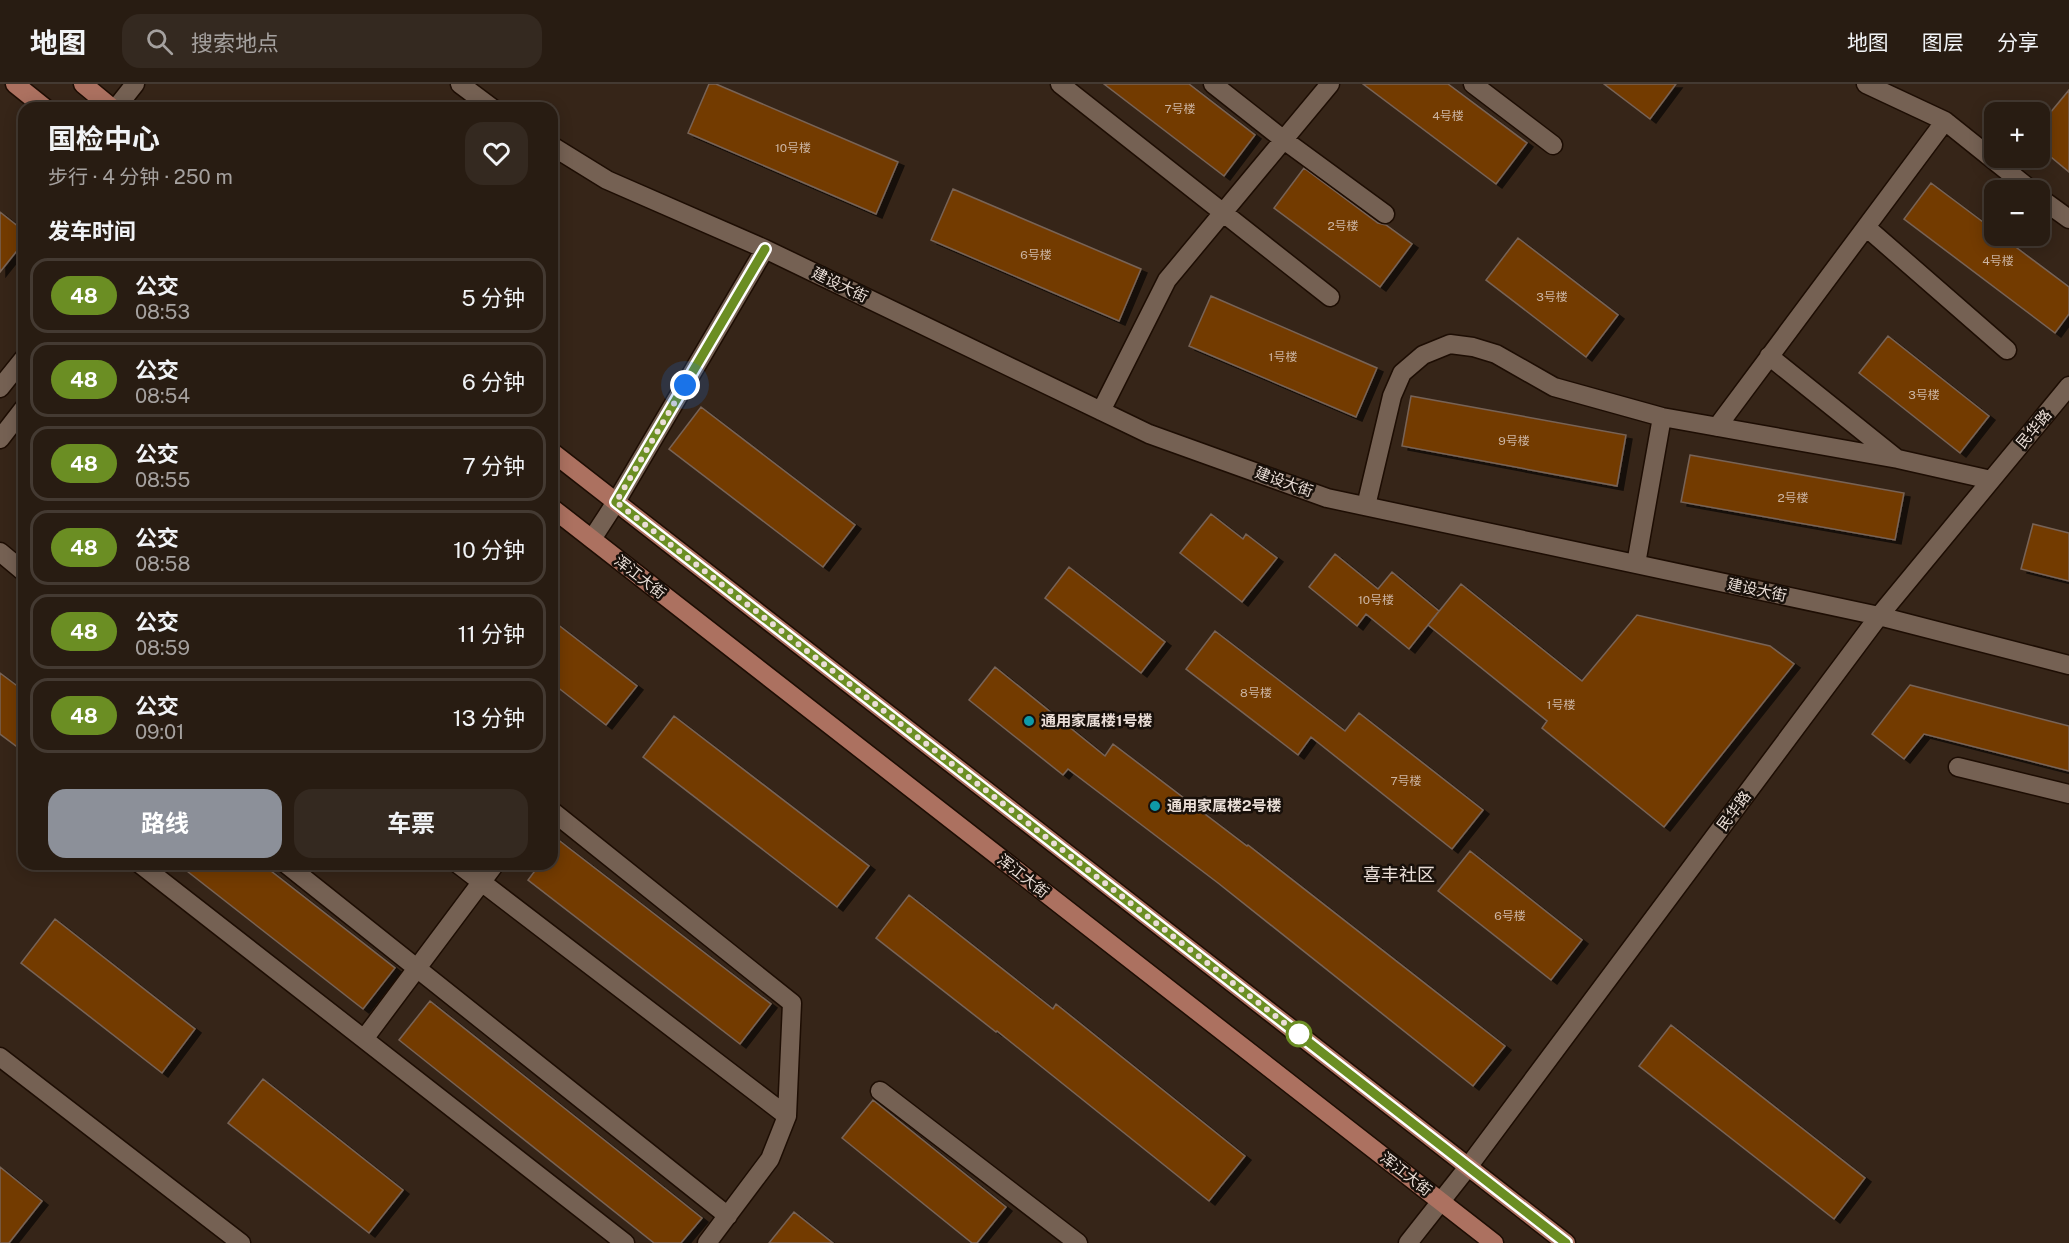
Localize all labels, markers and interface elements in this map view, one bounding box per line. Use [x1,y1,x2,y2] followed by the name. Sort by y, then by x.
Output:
[122,14,542,68] search box
[143,25,176,58] icon: search
[30,26,86,59] text: 地图
[191,30,279,56] text: 搜索地点
[1847,30,1889,55] text: 地图
[1922,30,1964,55] text: 图层
[1997,30,2039,55] text: 分享
[1164,102,1196,116] house number: 7号楼
[1984,102,2050,246] map controls
[1984,102,2050,168] button: +
[1432,109,1464,123] house number: 4号楼
[48,122,160,155] text: 国检中心
[465,122,528,185] button: heart
[775,141,811,155] house number: 10号楼
[48,165,233,189] text: 步行 · 4 分钟 · 250 m
[1984,180,2050,246] button: −
[48,218,136,244] text: 发车时间
[1327,219,1359,233] house number: 2号楼
[1020,248,1052,262] house number: 6号楼
[1982,254,2014,268] house number: 4号楼
[810,264,871,305] street label: 建设大街
[135,273,179,299] text: 公交
[70,283,98,308] text: 48
[462,285,525,311] text: 5 分钟
[1536,290,1568,304] house number: 3号楼
[135,300,190,324] text: 08:53
[1269,350,1297,364] house number: 1号楼
[135,357,179,383] text: 公交
[70,367,98,392] text: 48
[462,369,525,395] text: 6 分钟
[670,370,700,400] your location
[135,384,190,408] text: 08:54
[1908,388,1940,402] house number: 3号楼
[2013,406,2055,451] street label: 民华路
[1498,434,1530,448] house number: 9号楼
[135,441,179,467] text: 公交
[70,451,98,476] text: 48
[462,453,525,479] text: 7 分钟
[1253,463,1315,500] street label: 建设大街
[135,468,190,492] text: 08:55
[1777,491,1809,505] house number: 2号楼
[135,525,179,551] text: 公交
[70,535,98,560] text: 48
[453,537,525,563] text: 10 分钟
[611,551,669,602] street label: 浑江大街
[135,552,190,576] text: 08:58
[1726,575,1788,604] street label: 建设大街
[1358,593,1394,607] house number: 10号楼
[135,609,179,635] text: 公交
[70,619,98,644] text: 48
[458,621,525,647] text: 11 分钟
[135,636,190,660] text: 08:59
[1240,686,1272,700] house number: 8号楼
[135,693,179,719] text: 公交
[1547,698,1575,712] house number: 1号楼
[70,703,98,728] text: 48
[453,705,525,731] text: 13 分钟
[1041,712,1152,729] place label: 通用家属楼1号楼
[1022,714,1036,728] marker: 通用家属楼1号楼
[135,720,185,744] text: 09:01
[1390,774,1422,788] house number: 7号楼
[1713,788,1754,834] street label: 民华路
[48,789,282,858] button: 路线
[294,789,528,858] button: 车票
[1167,797,1282,814] place label: 通用家属楼2号楼
[1148,799,1162,813] marker: 通用家属楼2号楼
[994,850,1052,901] street label: 浑江大街
[1363,864,1435,885] district label: 喜丰社区
[1494,909,1526,923] house number: 6号楼
[1286,1021,1312,1047] unlabelled marker
[1377,1148,1435,1199] street label: 浑江大街

